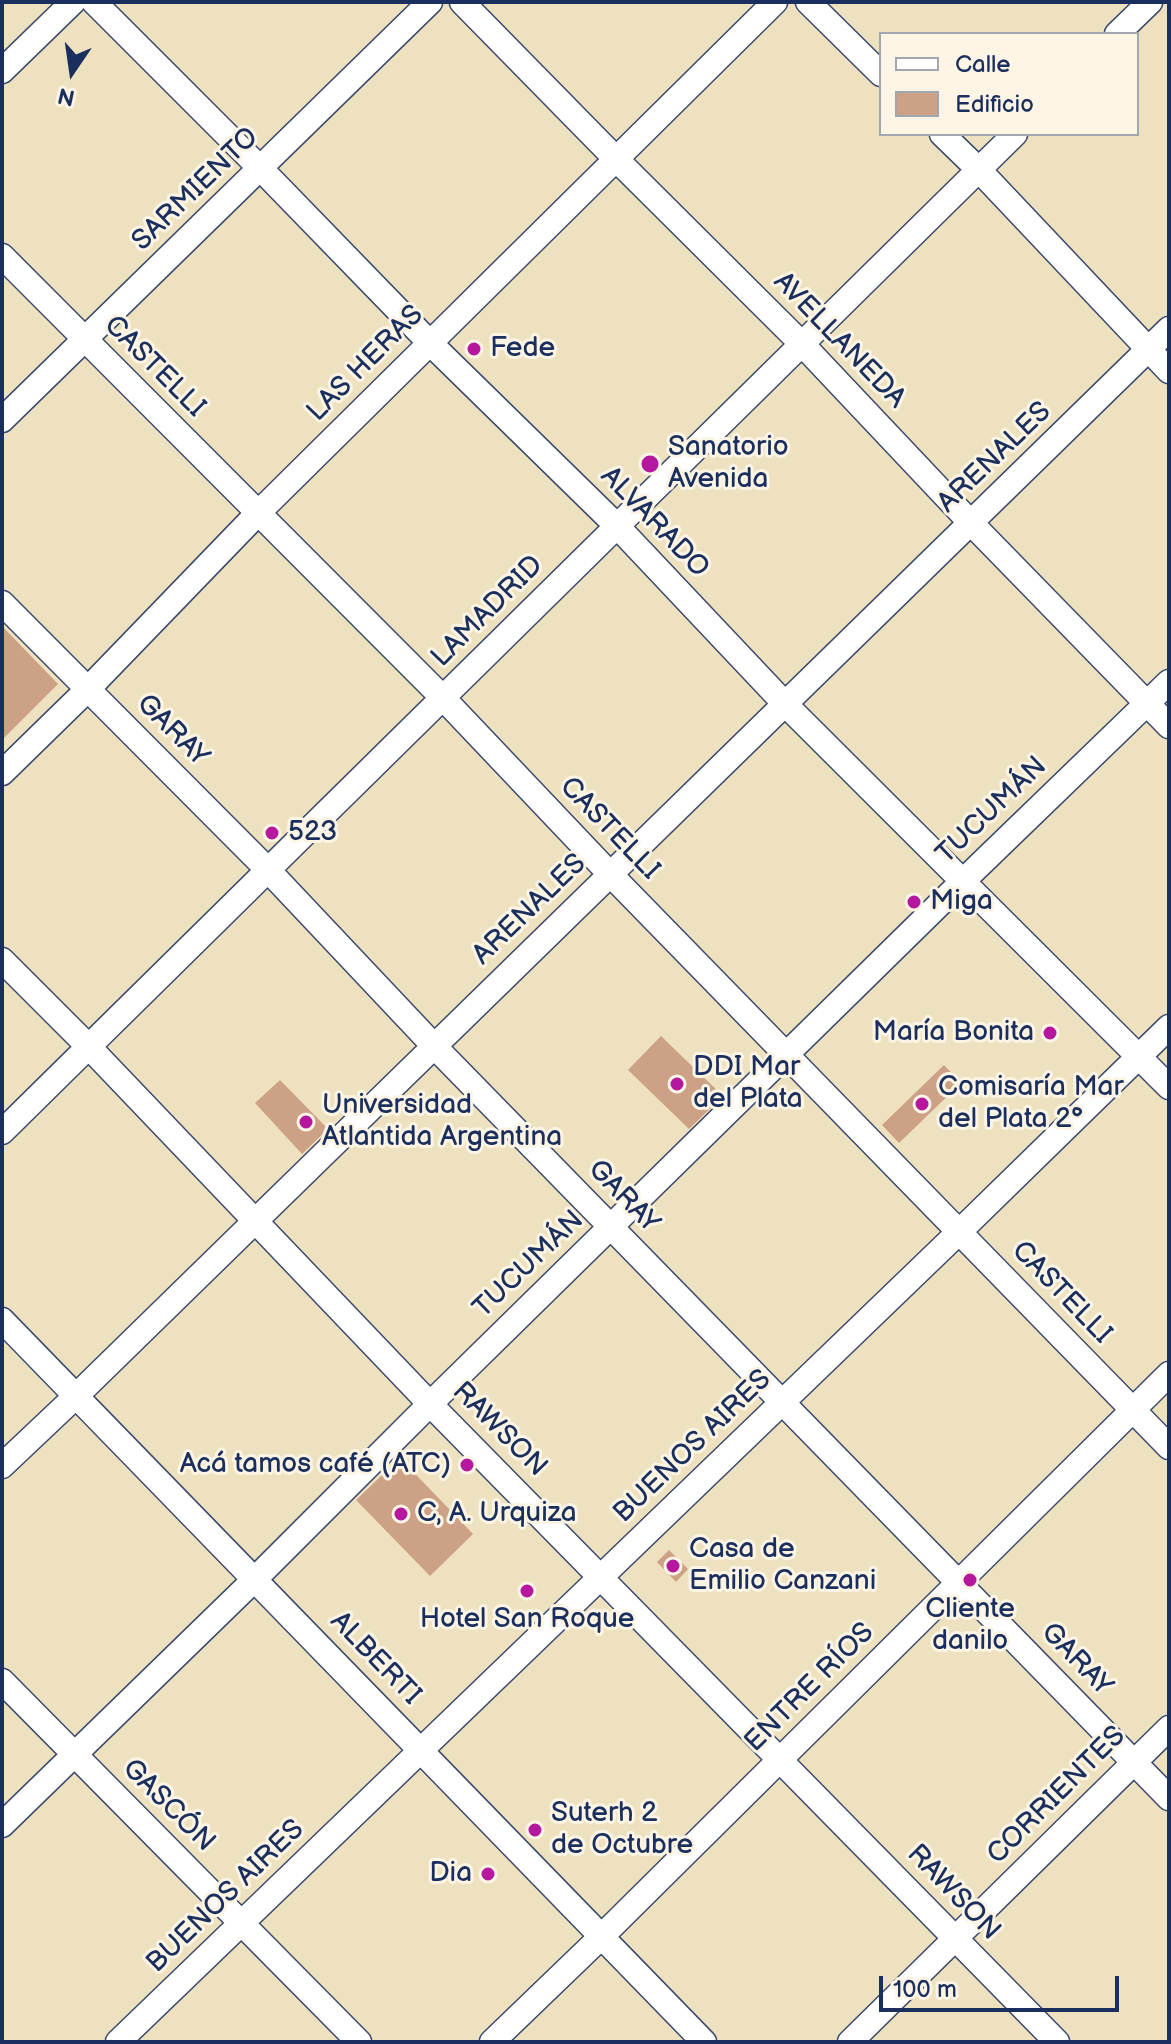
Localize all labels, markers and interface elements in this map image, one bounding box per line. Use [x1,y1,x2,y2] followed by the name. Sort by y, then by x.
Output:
[32,32,112,112] north arrow
[879,32,1139,136] legend
[955,50,1010,79] text: Calle
[55,81,78,111] text: N
[955,90,1034,119] text: Edificio
[126,121,266,259] street label: SARMIENTO
[766,266,912,416] street label: AVELLANEDA
[301,299,431,429] street label: LAS HERAS
[96,309,212,425] street label: CASTELLI
[490,332,555,366] place label: Fede
[465,340,483,358] marker: Fede
[931,396,1059,520] street label: ARENALES
[668,431,789,497] place label: Sanatorio Avenida
[639,453,661,475] marker: Sanatorio Avenida
[593,460,715,586] street label: ALVARADO
[425,549,551,675] street label: LAMADRID
[129,688,215,774] street label: GARAY
[930,750,1054,872] street label: TUCUMÁN
[552,771,666,887] street label: CASTELLI
[288,816,337,850] place label: 523
[263,824,281,842] marker: 523
[466,848,594,972] street label: ARENALES
[930,885,993,919] place label: Miga
[905,893,923,911] marker: Miga
[873,1016,1034,1050] place label: María Bonita
[1041,1024,1059,1042] marker: María Bonita
[693,1051,803,1117] place label: DDI Mar del Plata
[938,1071,1123,1137] place label: Comisaría Mar del Plata 2°
[668,1075,686,1093] marker: DDI Mar del Plata
[322,1089,562,1155] place label: Universidad Atlantida Argentina
[913,1095,931,1113] marker: Comisaría Mar del Plata 2°
[297,1113,315,1131] marker: Universidad Atlantida Argentina
[580,1154,666,1240] street label: GARAY
[467,1204,591,1326] street label: TUCUMÁN
[1004,1235,1118,1351] street label: CASTELLI
[607,1363,779,1531] street label: BUENOS AIRES
[445,1376,553,1484] street label: RAWSON
[180,1448,451,1482] place label: Acá tamos café (ATC)
[458,1456,476,1474] marker: Acá tamos café (ATC)
[417,1497,577,1531] place label: C, A. Urquiza
[392,1505,410,1523] marker: C, A. Urquiza
[689,1533,876,1599] place label: Casa de Emilio Canzani
[664,1557,682,1575] marker: Casa de Emilio Canzani
[961,1571,979,1589] marker: Cliente danilo
[518,1582,536,1600] marker: Hotel San Roque
[925,1593,1015,1659] place label: Cliente danilo
[420,1603,634,1637] place label: Hotel San Roque
[323,1606,427,1712] street label: ALBERTI
[738,1616,882,1760] street label: ENTRE RÍOS
[1033,1617,1119,1703] street label: GARAY
[981,1720,1133,1872] street label: CORRIENTES
[115,1753,221,1859] street label: GASCÓN
[551,1797,693,1863] place label: Suterh 2 de Octubre
[140,1813,312,1981] street label: BUENOS AIRES
[526,1821,544,1839] marker: Suterh 2 de Octubre
[899,1838,1007,1948] street label: RAWSON
[429,1857,472,1891] place label: Dia
[479,1865,497,1883] marker: Dia
[883,1960,1123,2010] scale bar
[893,1975,957,2004] text: 100 m

